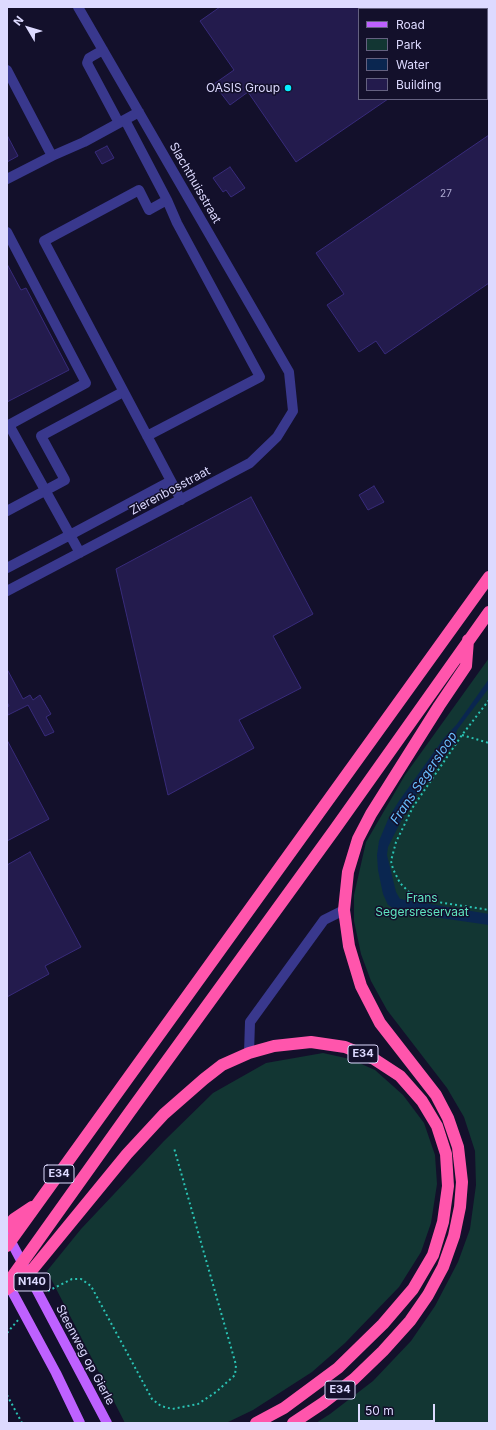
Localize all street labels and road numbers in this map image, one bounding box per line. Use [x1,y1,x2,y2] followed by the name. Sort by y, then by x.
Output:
[166,140,224,226] street label: Slachthuisstraat
[127,464,213,518] street label: Zierenbosstraat
[348,1045,378,1063] road number: E34
[44,1165,74,1183] road number: E34
[14,1273,50,1291] road number: N140
[53,1302,117,1408] street label: Steenweg op Gierle
[325,1381,355,1399] road number: E34

